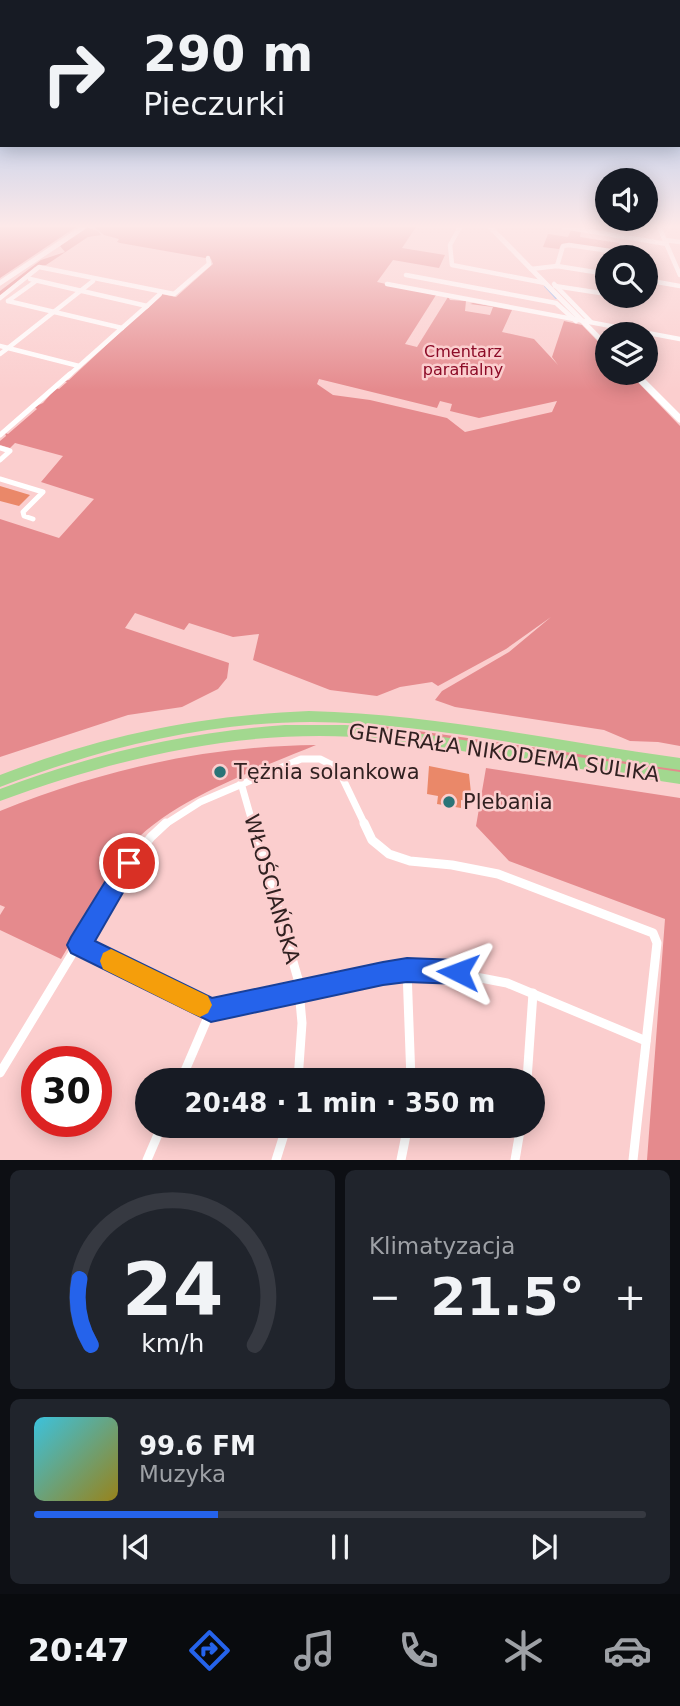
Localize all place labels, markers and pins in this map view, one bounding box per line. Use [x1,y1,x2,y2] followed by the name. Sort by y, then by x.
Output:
[233,760,420,784] place label: Tężnia solankowa
[212,764,228,780] marker: Tężnia solankowa
[463,790,553,814] place label: Plebania
[441,794,457,810] marker: Plebania
[99,833,159,893] pin

